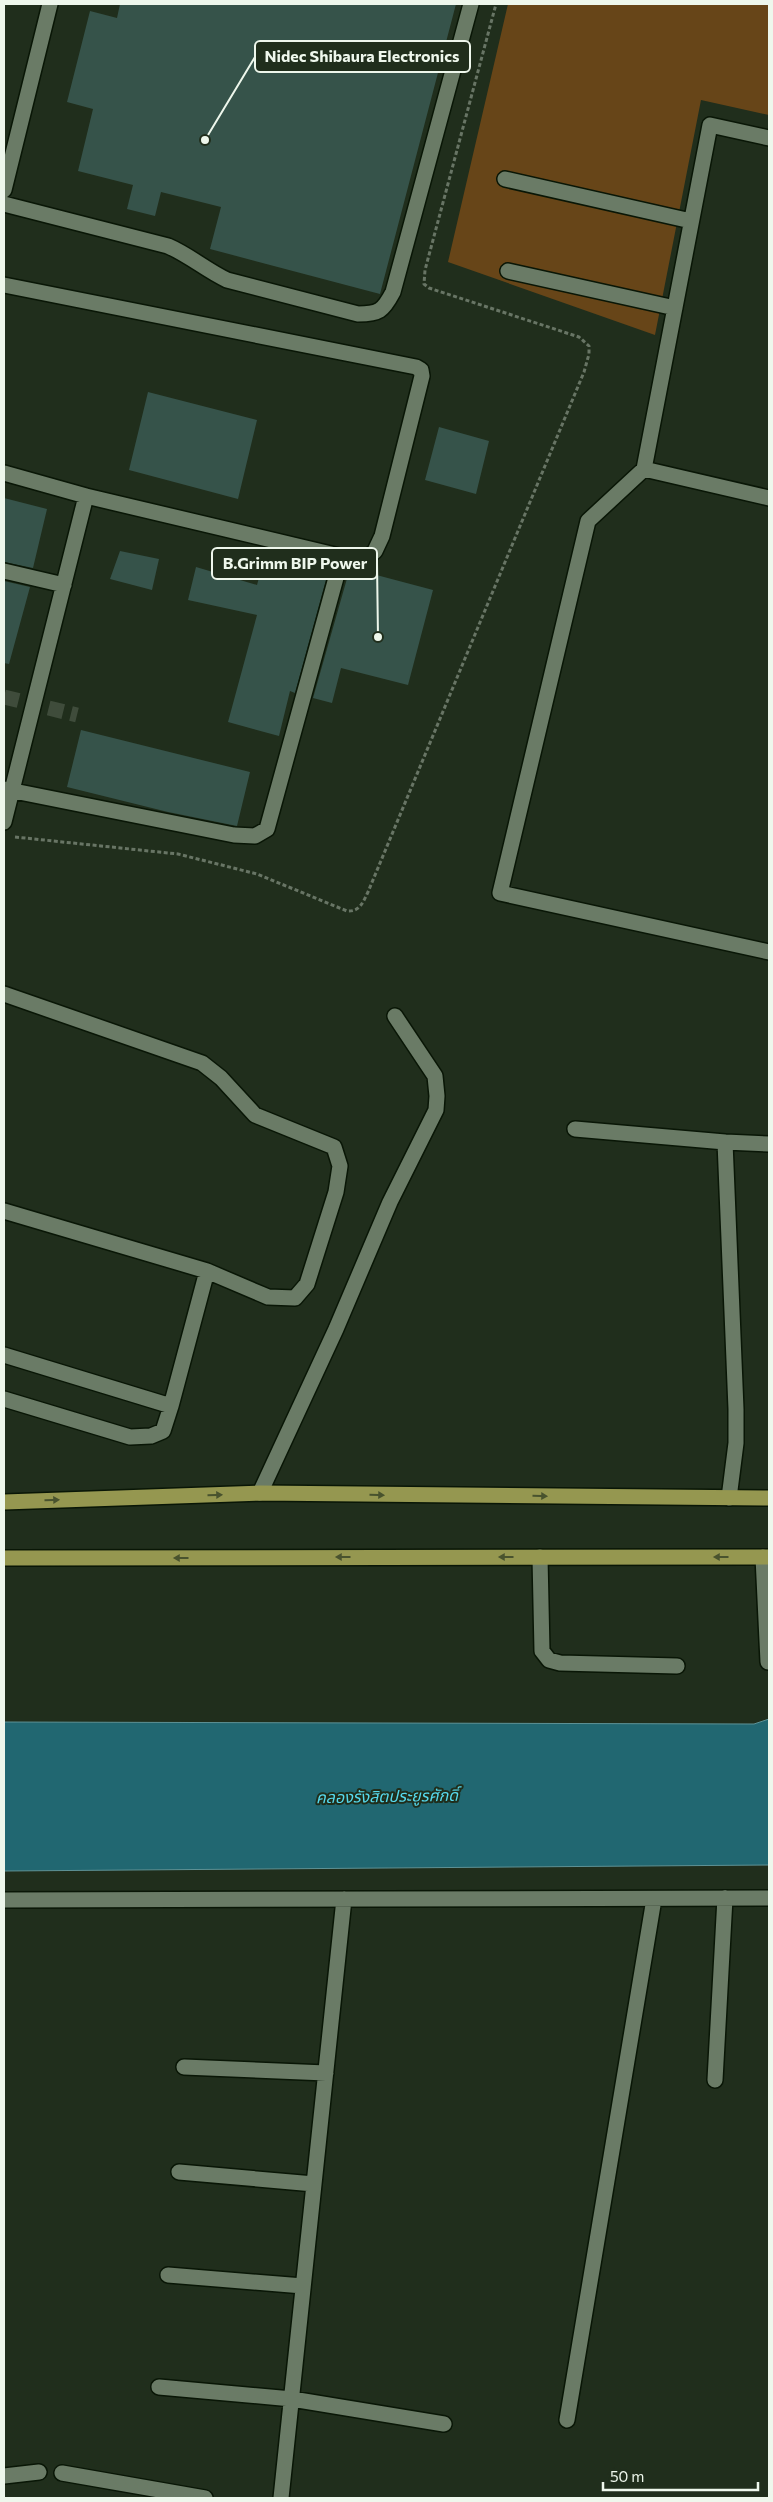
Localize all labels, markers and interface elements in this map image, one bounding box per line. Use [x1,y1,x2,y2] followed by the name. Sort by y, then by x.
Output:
[255,41,470,72] callout: Nidec Shibaura Electronics
[264,46,460,65] text: Nidec Shibaura Electronics
[212,548,377,579] callout: B.Grimm BIP Power
[223,553,368,572] text: B.Grimm BIP Power
[207,1490,223,1498] one-way arrow
[370,1491,386,1499] one-way arrow
[532,1492,548,1500] one-way arrow
[45,1496,61,1504] one-way arrow
[335,1553,351,1561] one-way arrow
[497,1553,513,1561] one-way arrow
[712,1553,728,1561] one-way arrow
[172,1554,188,1562] one-way arrow
[316,1785,462,1808] water label: คลองรังสิตประยูรศักดิ์
[603,2460,758,2492] scale bar
[610,2467,644,2485] text: 50 m

